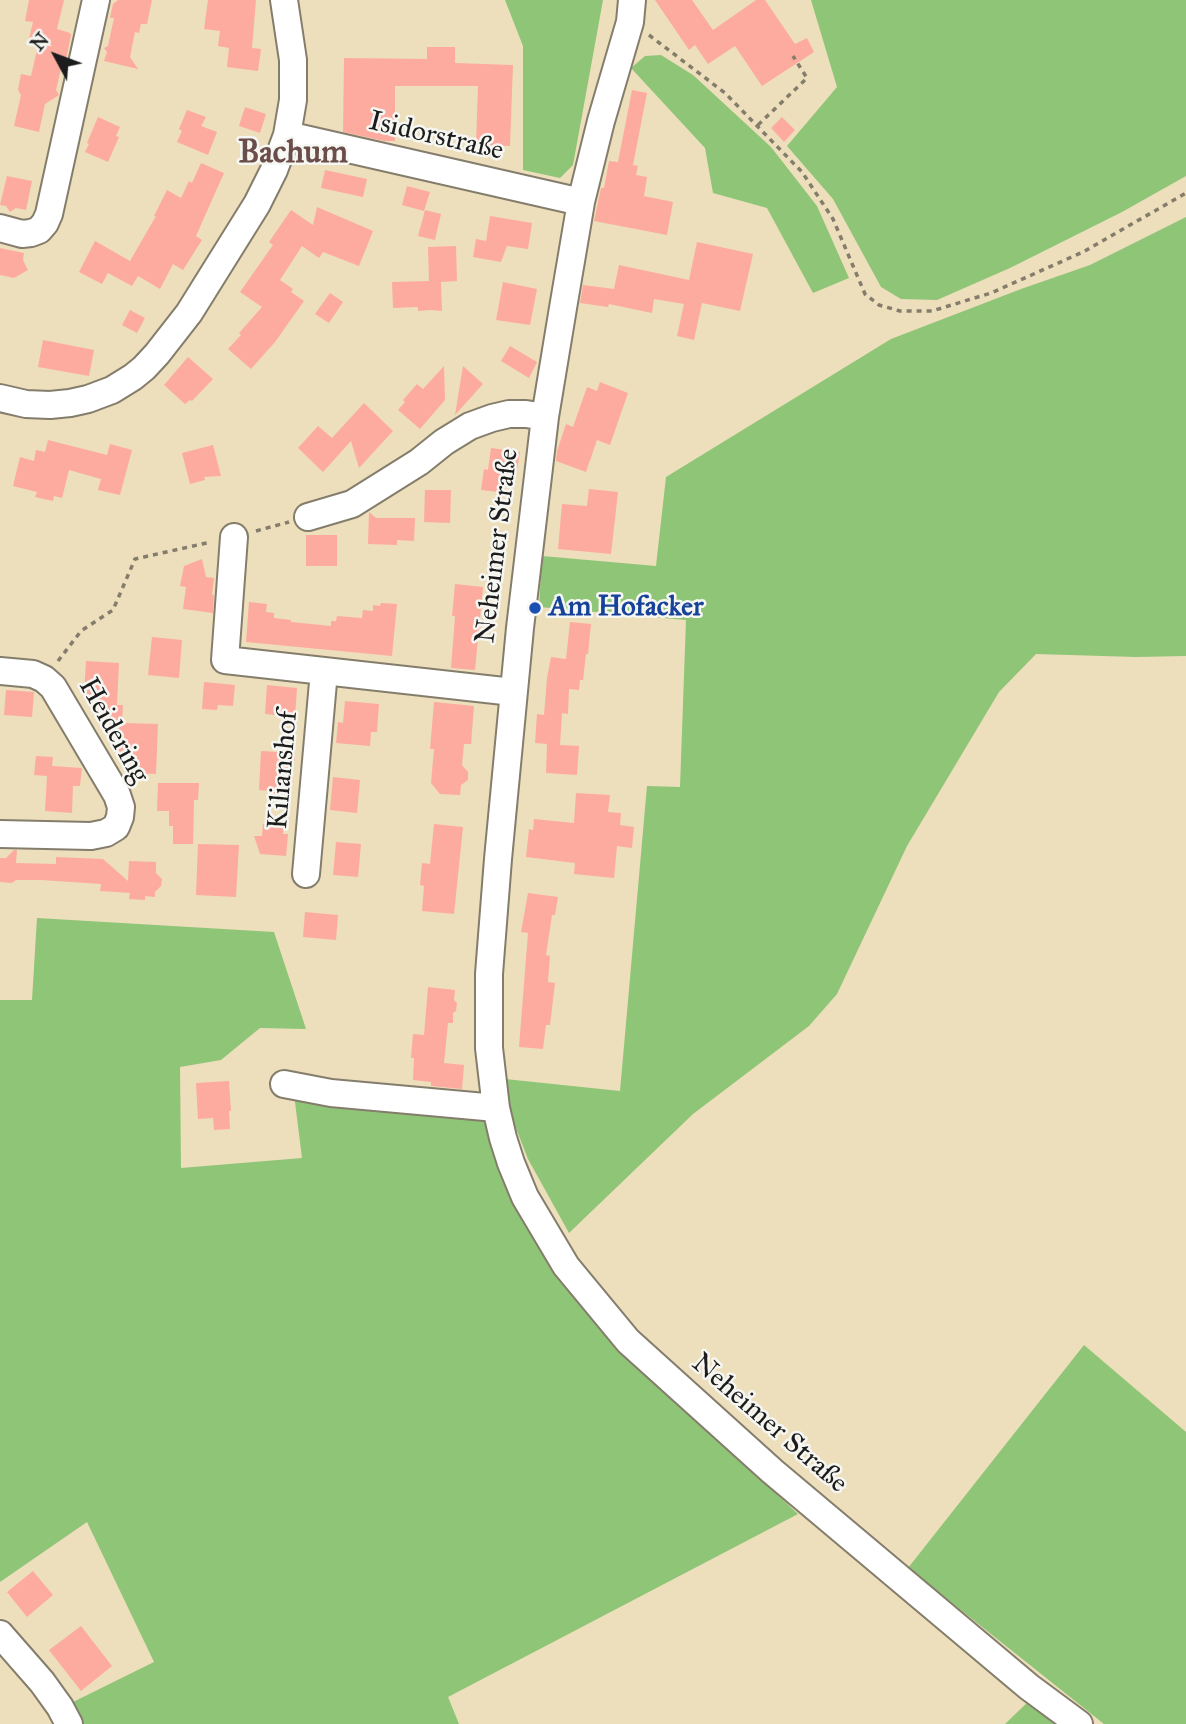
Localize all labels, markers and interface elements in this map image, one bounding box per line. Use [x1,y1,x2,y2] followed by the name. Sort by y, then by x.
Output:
[21,21,91,91] north arrow
[26,28,54,56] text: N
[366,105,506,169] street label: Isidorstraße
[238,135,348,173] district label: Bachum
[469,447,527,645] street label: Neheimer Straße
[549,591,704,625] place label: Am Hofacker
[527,600,543,616] marker: Am Hofacker
[70,672,156,790] street label: Heidering
[262,709,306,831] street label: Kilianshof
[684,1347,854,1501] street label: Neheimer Straße

